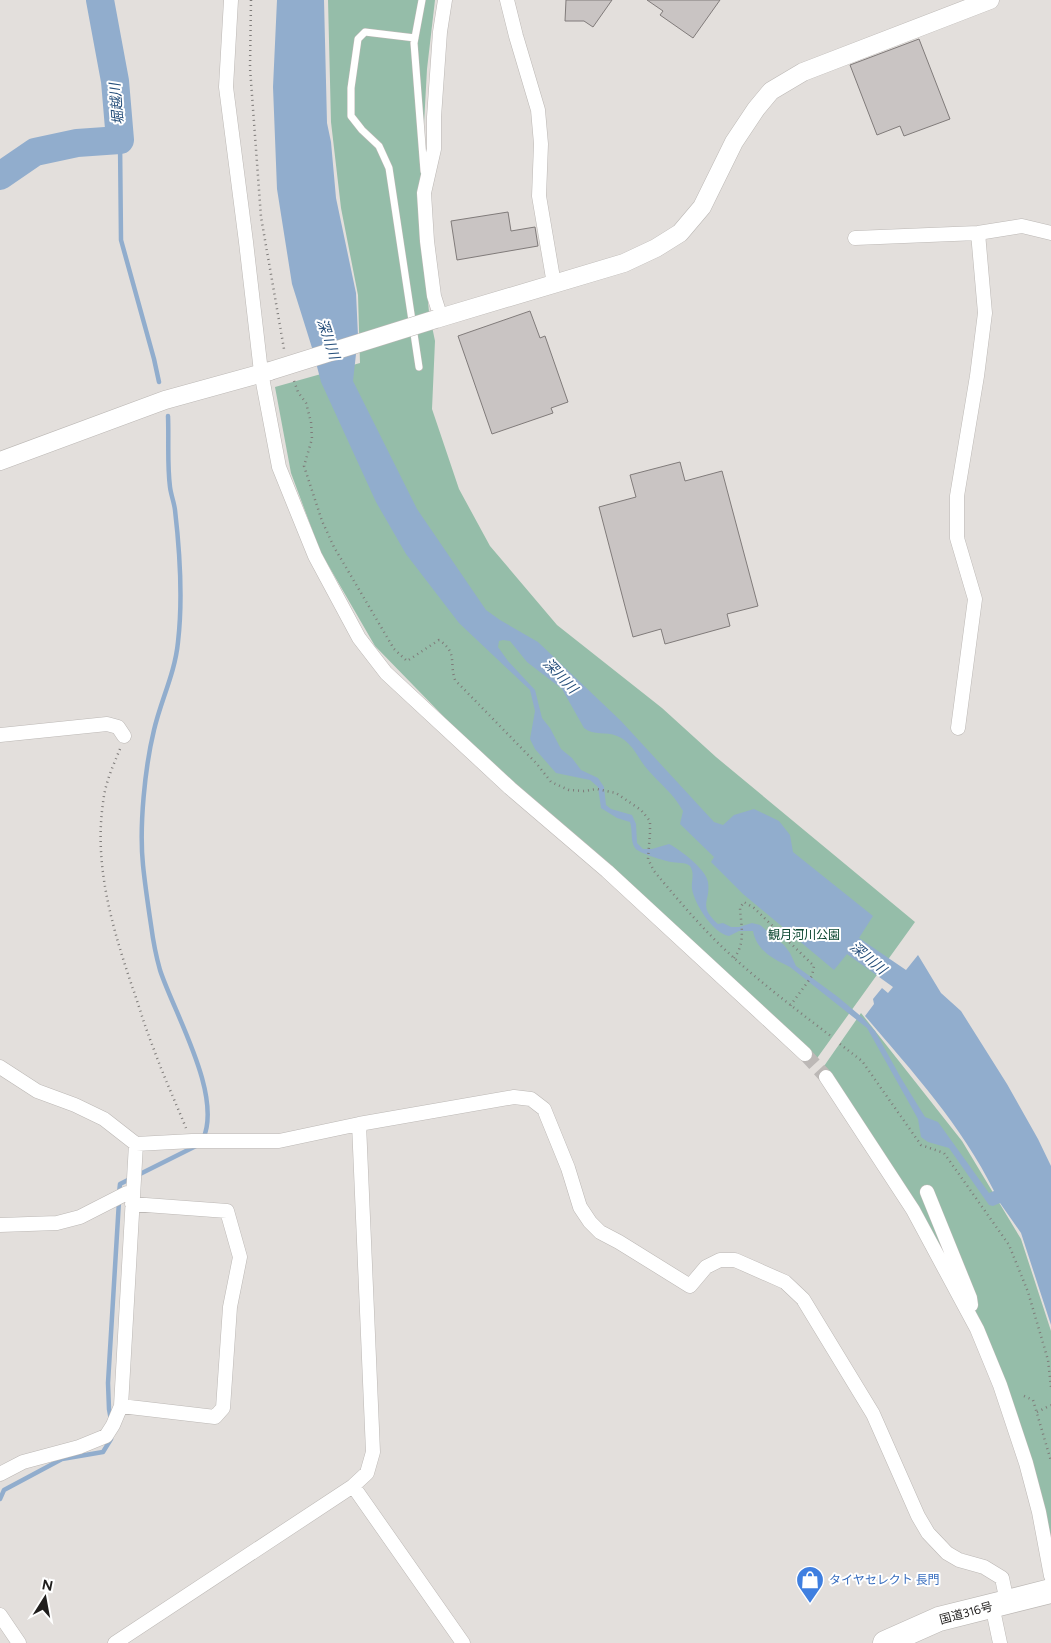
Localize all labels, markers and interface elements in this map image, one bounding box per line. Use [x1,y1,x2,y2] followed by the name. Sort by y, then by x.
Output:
[107,80,127,126] water label: 堀越川
[313,316,344,364] water label: 深川川
[539,655,582,698] water label: 深川川
[768,928,840,942] park label: 観月河川公園
[846,938,891,979] water label: 深川川
[795,1565,825,1604] shop icon: タイヤセレクト 長門
[20,1573,70,1623] north arrow
[829,1573,940,1587] place label: タイヤセレクト 長門
[40,1576,54,1595] text: N
[938,1599,994,1627] street label: 国道316号

